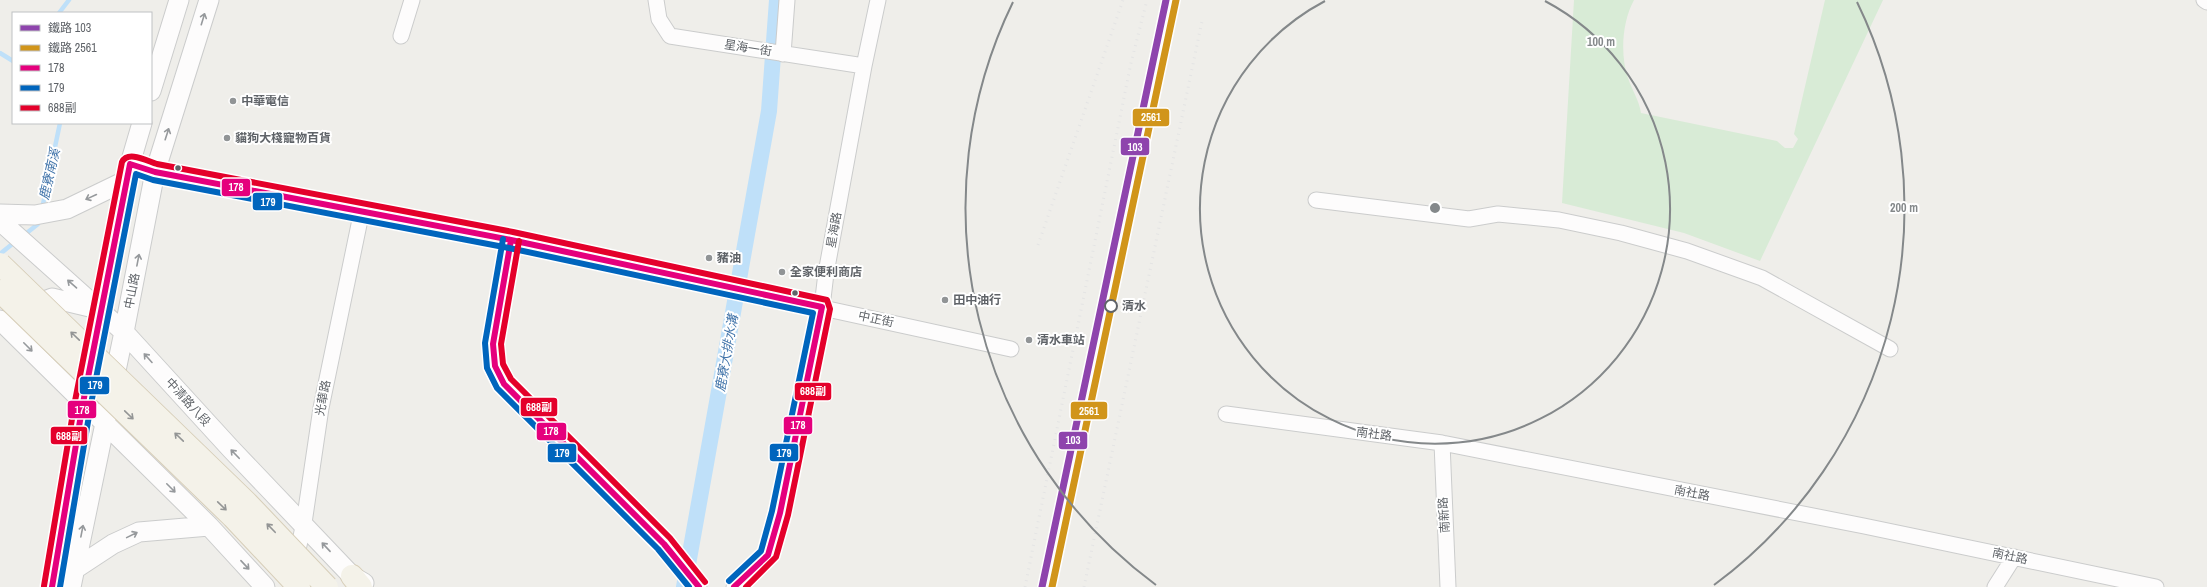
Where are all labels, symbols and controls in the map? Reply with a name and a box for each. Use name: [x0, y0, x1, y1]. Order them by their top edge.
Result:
legend: [12, 12, 152, 124]
one-way arrow: [200, 13, 207, 26]
text: 鐵路 103: [48, 20, 91, 36]
text: 100 m: [1587, 34, 1615, 50]
street label: 星海一街: [723, 36, 773, 60]
text: 鐵路 2561: [48, 40, 97, 56]
text: 178: [48, 60, 64, 76]
text: 179: [48, 80, 64, 96]
place label: 中華電信: [241, 93, 289, 109]
marker: 中華電信: [228, 96, 238, 106]
text: 688副: [48, 100, 76, 116]
line badge: 2561: [1132, 108, 1170, 127]
text: 2561: [1141, 110, 1161, 124]
one-way arrow: [164, 128, 171, 141]
place label: 貓狗大棧寵物百貨: [235, 130, 331, 146]
marker: 貓狗大棧寵物百貨: [222, 133, 232, 143]
line badge: 103: [1120, 137, 1150, 156]
text: 103: [1127, 140, 1143, 154]
water label: 鹿寮南溪: [35, 145, 64, 201]
unlabelled marker: [173, 163, 183, 173]
line badge: 178: [221, 178, 251, 197]
text: 178: [228, 180, 244, 194]
line badge: 179: [252, 192, 283, 211]
one-way arrow: [86, 194, 98, 201]
text: 179: [260, 195, 276, 209]
text: 200 m: [1890, 200, 1918, 216]
centre of rings: [1428, 201, 1442, 215]
street label: 星海路: [823, 211, 845, 249]
place label: 豬油: [717, 250, 741, 266]
one-way arrow: [135, 253, 143, 266]
marker: 豬油: [704, 253, 714, 263]
place label: 全家便利商店: [790, 264, 862, 280]
marker: 全家便利商店: [777, 267, 787, 277]
street label: 中山路: [121, 272, 143, 310]
one-way arrow: [67, 280, 77, 289]
unlabelled marker: [790, 288, 800, 298]
place label: 田中油行: [953, 292, 1001, 308]
marker: 田中油行: [940, 295, 950, 305]
place label: 清水: [1122, 298, 1146, 314]
marker: 清水: [1104, 299, 1118, 313]
street label: 中正街: [857, 307, 895, 331]
water label: 鹿寮大排水溝: [711, 311, 742, 393]
one-way arrow: [70, 332, 80, 341]
place label: 清水車站: [1037, 332, 1085, 348]
marker: 清水車站: [1024, 335, 1034, 345]
one-way arrow: [23, 342, 33, 352]
one-way arrow: [143, 353, 152, 363]
street label: 中清路八段: [162, 374, 214, 430]
line badge: 179: [79, 376, 110, 395]
text: 179: [87, 378, 103, 392]
street label: 光華路: [312, 379, 334, 417]
line badge: 688副: [794, 382, 832, 401]
text: 688副: [800, 384, 826, 398]
line badge: 688副: [520, 397, 558, 417]
line badge: 178: [67, 400, 97, 419]
text: 688副: [526, 400, 552, 414]
line badge: 2561: [1070, 401, 1108, 420]
text: 178: [74, 403, 90, 417]
text: 2561: [1079, 404, 1099, 418]
one-way arrow: [124, 410, 134, 420]
line badge: 178: [783, 416, 813, 435]
text: 178: [790, 418, 806, 432]
line badge: 178: [536, 422, 567, 441]
text: 178: [543, 424, 559, 438]
street label: 南社路: [1355, 424, 1393, 444]
line badge: 688副: [50, 426, 88, 445]
text: 688副: [56, 429, 82, 443]
line badge: 103: [1058, 431, 1088, 450]
one-way arrow: [174, 432, 184, 442]
text: 103: [1065, 433, 1081, 447]
line badge: 179: [547, 443, 577, 463]
line badge: 179: [769, 443, 799, 462]
text: 179: [554, 446, 570, 460]
text: 179: [776, 446, 792, 460]
one-way arrow: [230, 449, 240, 459]
street label: 南社路: [1673, 482, 1711, 504]
one-way arrow: [167, 483, 176, 493]
street label: 南新路: [1435, 496, 1453, 534]
one-way arrow: [217, 501, 227, 511]
one-way arrow: [266, 523, 276, 533]
one-way arrow: [79, 524, 87, 537]
one-way arrow: [126, 531, 138, 538]
one-way arrow: [321, 542, 330, 552]
street label: 南社路: [1991, 544, 2029, 568]
one-way arrow: [240, 559, 249, 570]

